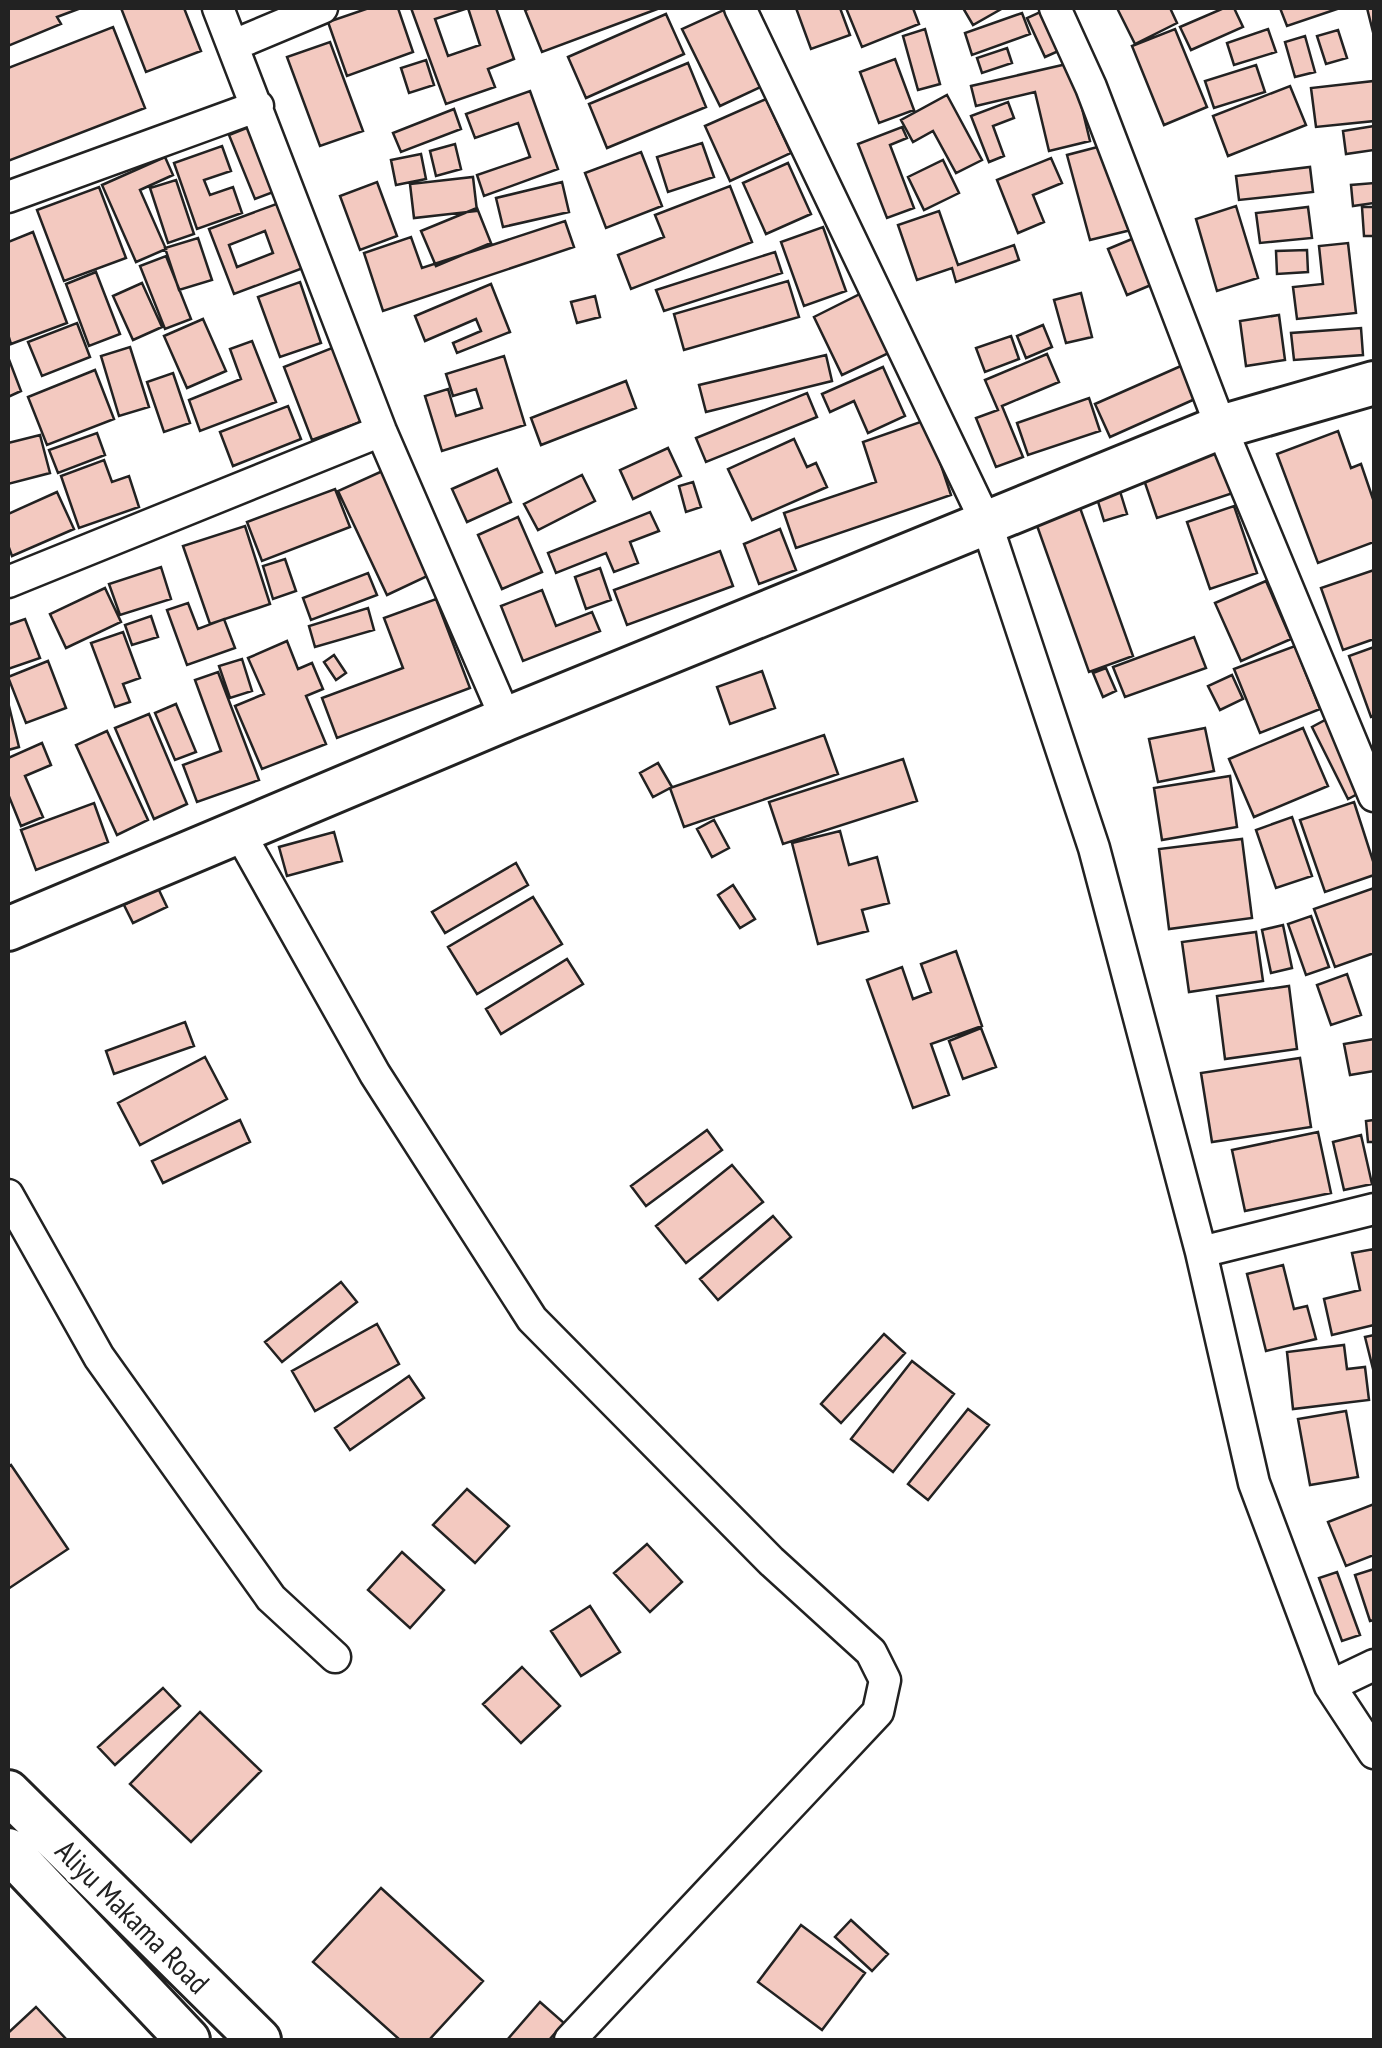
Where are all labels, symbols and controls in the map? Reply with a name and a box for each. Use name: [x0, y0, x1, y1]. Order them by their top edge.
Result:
street label: Aliyu Makama Road: [48, 1831, 218, 2001]

